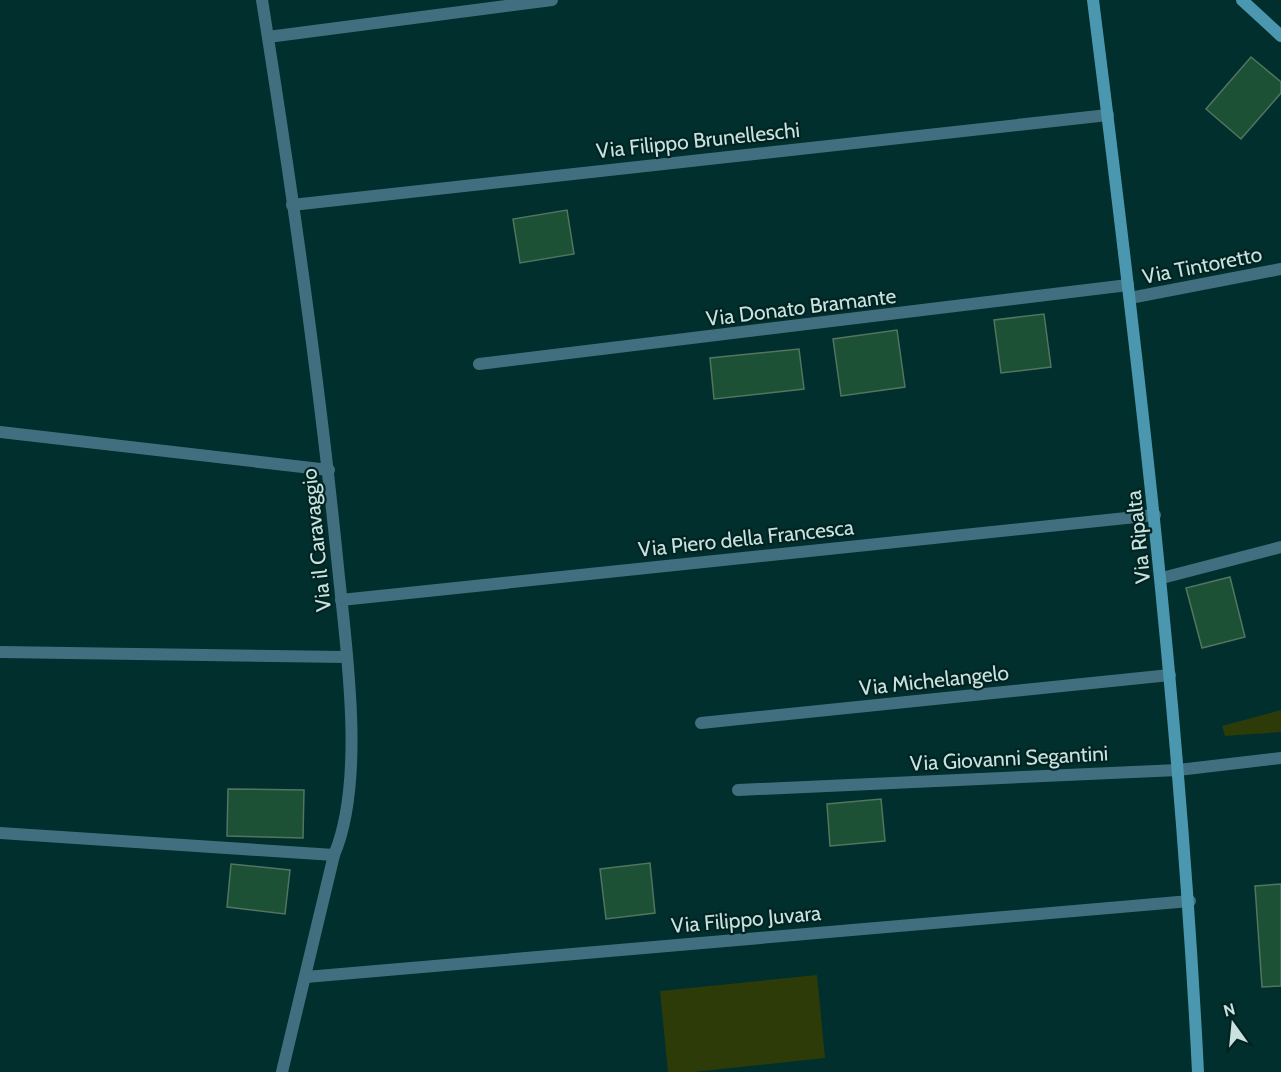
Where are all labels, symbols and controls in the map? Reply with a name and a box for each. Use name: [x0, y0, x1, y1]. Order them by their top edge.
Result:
street label: Via Filippo Brunelleschi: [595, 117, 801, 163]
street label: Via Tintoretto: [1140, 241, 1264, 289]
street label: Via Donato Bramante: [705, 283, 898, 331]
street label: Via il Caravaggio: [296, 467, 336, 613]
street label: Via Ripalta: [1121, 489, 1155, 585]
street label: Via Piero della Francesca: [637, 514, 855, 562]
street label: Via Michelangelo: [858, 660, 1010, 700]
street label: Via Giovanni Segantini: [909, 740, 1109, 776]
street label: Via Filippo Juvara: [670, 900, 822, 938]
north arrow: [1203, 994, 1263, 1054]
text: N: [1221, 999, 1237, 1021]

